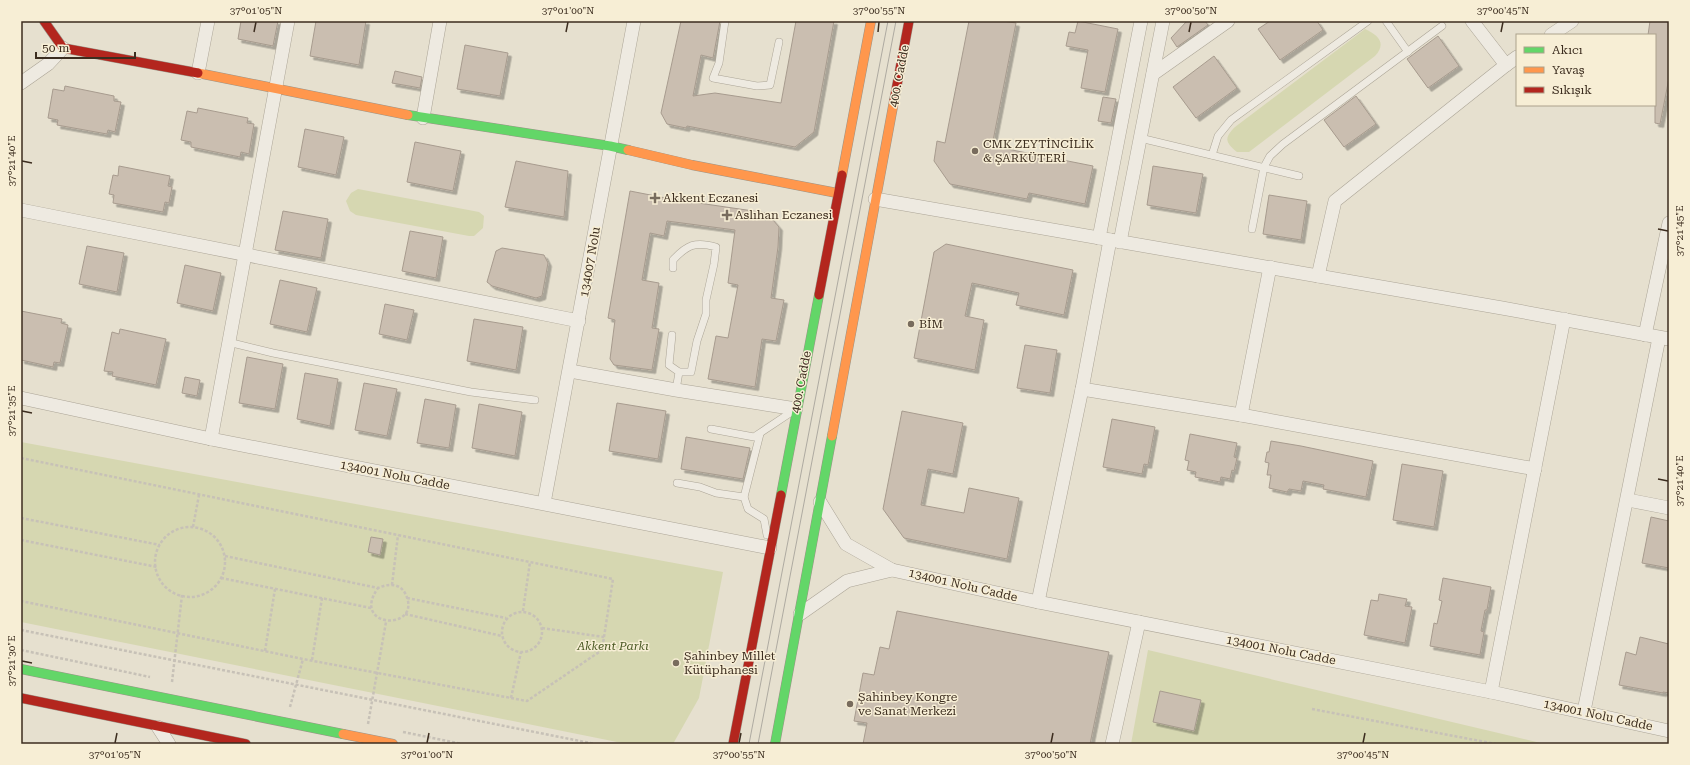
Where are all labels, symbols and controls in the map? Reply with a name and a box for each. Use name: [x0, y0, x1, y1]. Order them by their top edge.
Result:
text: 37°01'05"N: [230, 5, 282, 16]
text: 37°01'00"N: [542, 5, 594, 16]
text: 37°00'55"N: [853, 5, 905, 16]
text: 37°00'50"N: [1165, 5, 1217, 16]
text: 37°00'45"N: [1477, 5, 1529, 16]
scale bar: [36, 34, 135, 60]
legend: [1516, 34, 1656, 106]
text: 50 m: [42, 41, 69, 55]
street label: 400. Cadde: [886, 43, 912, 108]
text: Akıcı: [1552, 43, 1583, 57]
text: Yavaş: [1552, 63, 1585, 77]
text: Sıkışık: [1552, 83, 1592, 97]
text: 37°21'40"E: [6, 135, 17, 187]
place label: CMK ZEYTİNCİLİK & ŞARKÜTERİ: [983, 137, 1094, 165]
marker: CMK ZEYTİNCİLİK & ŞARKÜTERİ: [970, 146, 980, 156]
place label: Akkent Eczanesi: [663, 191, 759, 205]
marker: Akkent Eczanesi: [650, 193, 660, 203]
text: 37°21'45"E: [1674, 205, 1685, 257]
place label: Aslıhan Eczanesi: [735, 208, 832, 222]
marker: Aslıhan Eczanesi: [722, 210, 732, 220]
street label: 134007 Nolu: [577, 225, 603, 298]
place label: BİM: [919, 317, 943, 331]
marker: BİM: [906, 319, 916, 329]
street label: 400. Cadde: [788, 349, 814, 414]
text: 37°21'35"E: [6, 385, 17, 437]
text: 37°21'40"E: [1674, 455, 1685, 507]
street label: 134001 Nolu Cadde: [339, 457, 451, 493]
street label: 134001 Nolu Cadde: [907, 566, 1019, 604]
street label: 134001 Nolu Cadde: [1225, 632, 1337, 668]
text: 37°21'30"E: [6, 635, 17, 687]
park label: Akkent Parkı: [576, 639, 649, 653]
place label: Şahinbey Millet Kütüphanesi: [684, 649, 776, 677]
marker: Şahinbey Millet Kütüphanesi: [671, 658, 681, 668]
place label: Şahinbey Kongre ve Sanat Merkezi: [858, 690, 958, 718]
street label: 134001 Nolu Cadde: [1542, 697, 1654, 734]
marker: Şahinbey Kongre ve Sanat Merkezi: [845, 699, 855, 709]
text: 37°01'05"N: [89, 749, 141, 760]
text: 37°01'00"N: [401, 749, 453, 760]
text: 37°00'55"N: [713, 749, 765, 760]
text: 37°00'50"N: [1025, 749, 1077, 760]
text: 37°00'45"N: [1337, 749, 1389, 760]

